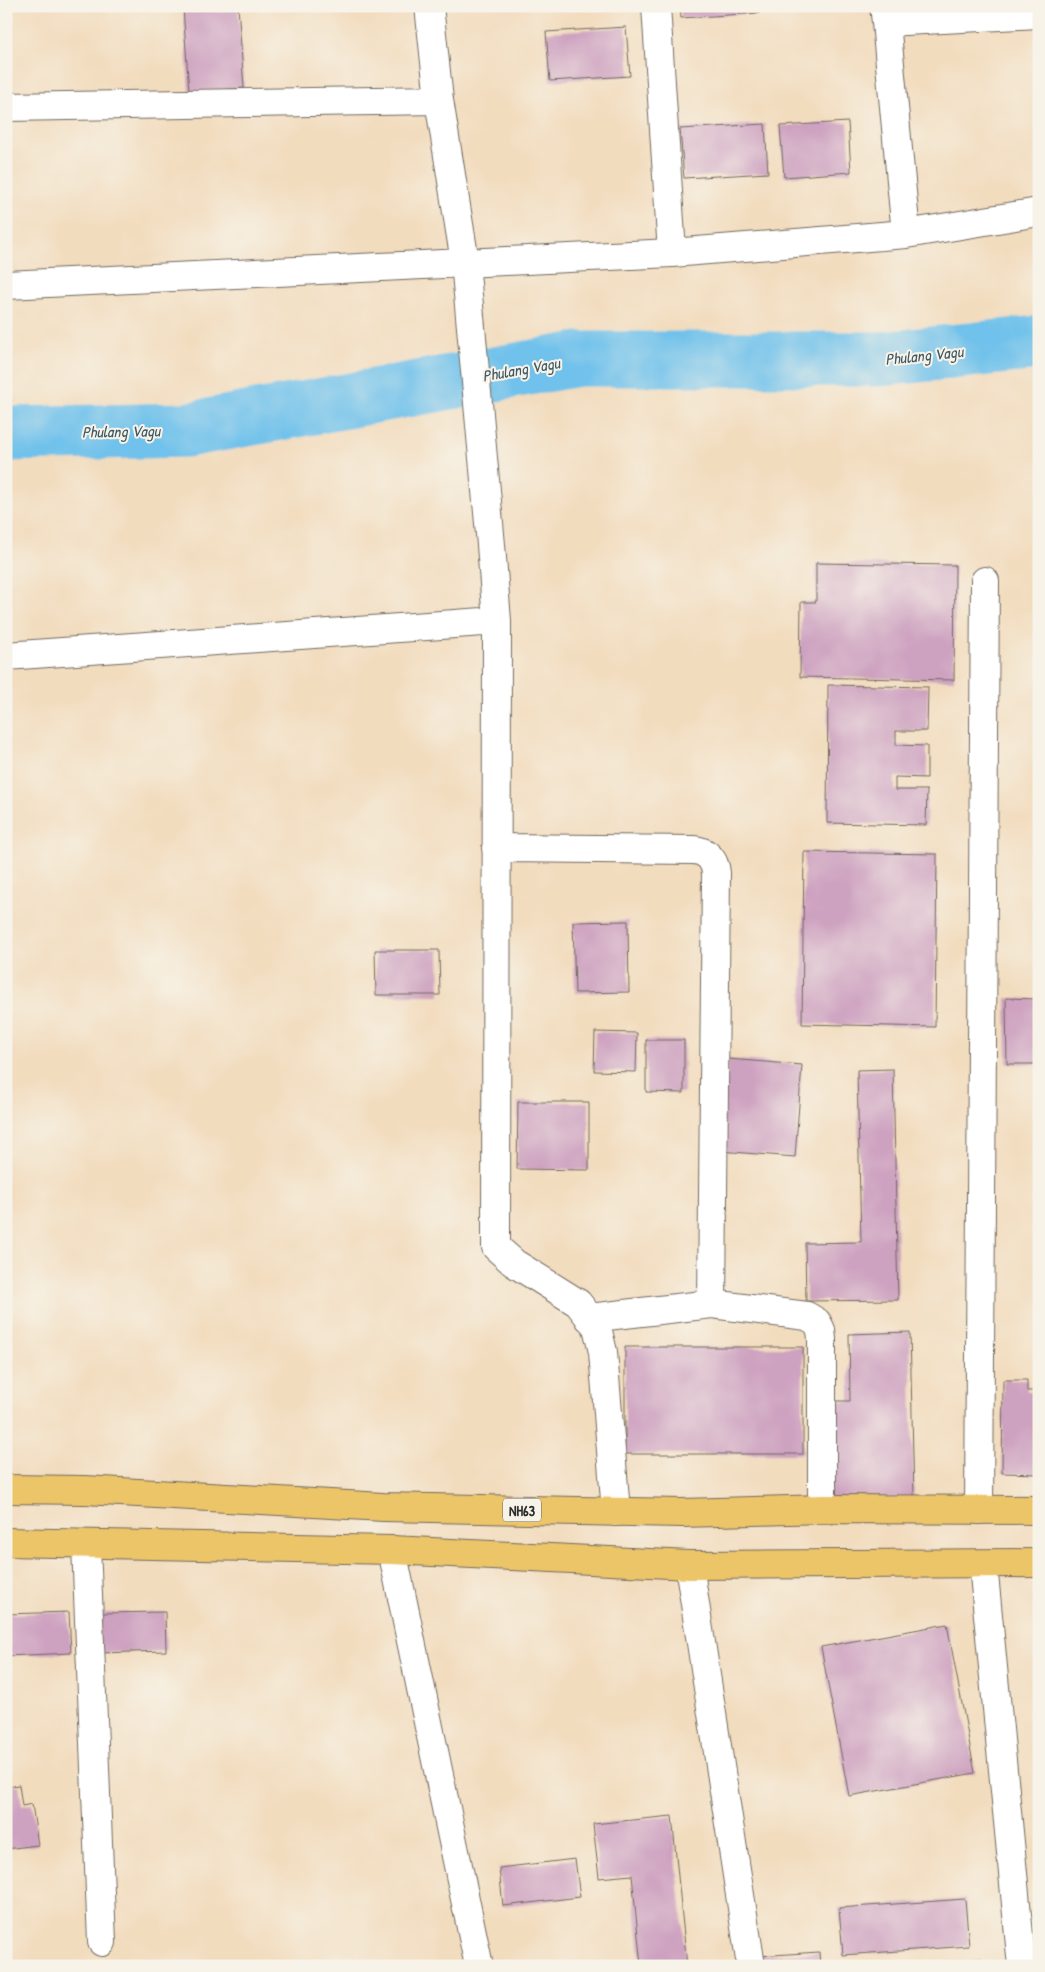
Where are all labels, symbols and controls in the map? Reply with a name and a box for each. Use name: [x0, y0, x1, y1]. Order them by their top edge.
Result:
water label: Phulang Vagu: [884, 340, 966, 370]
water label: Phulang Vagu: [481, 351, 563, 387]
water label: Phulang Vagu: [82, 419, 162, 443]
road number: NH63: [503, 1498, 541, 1522]

